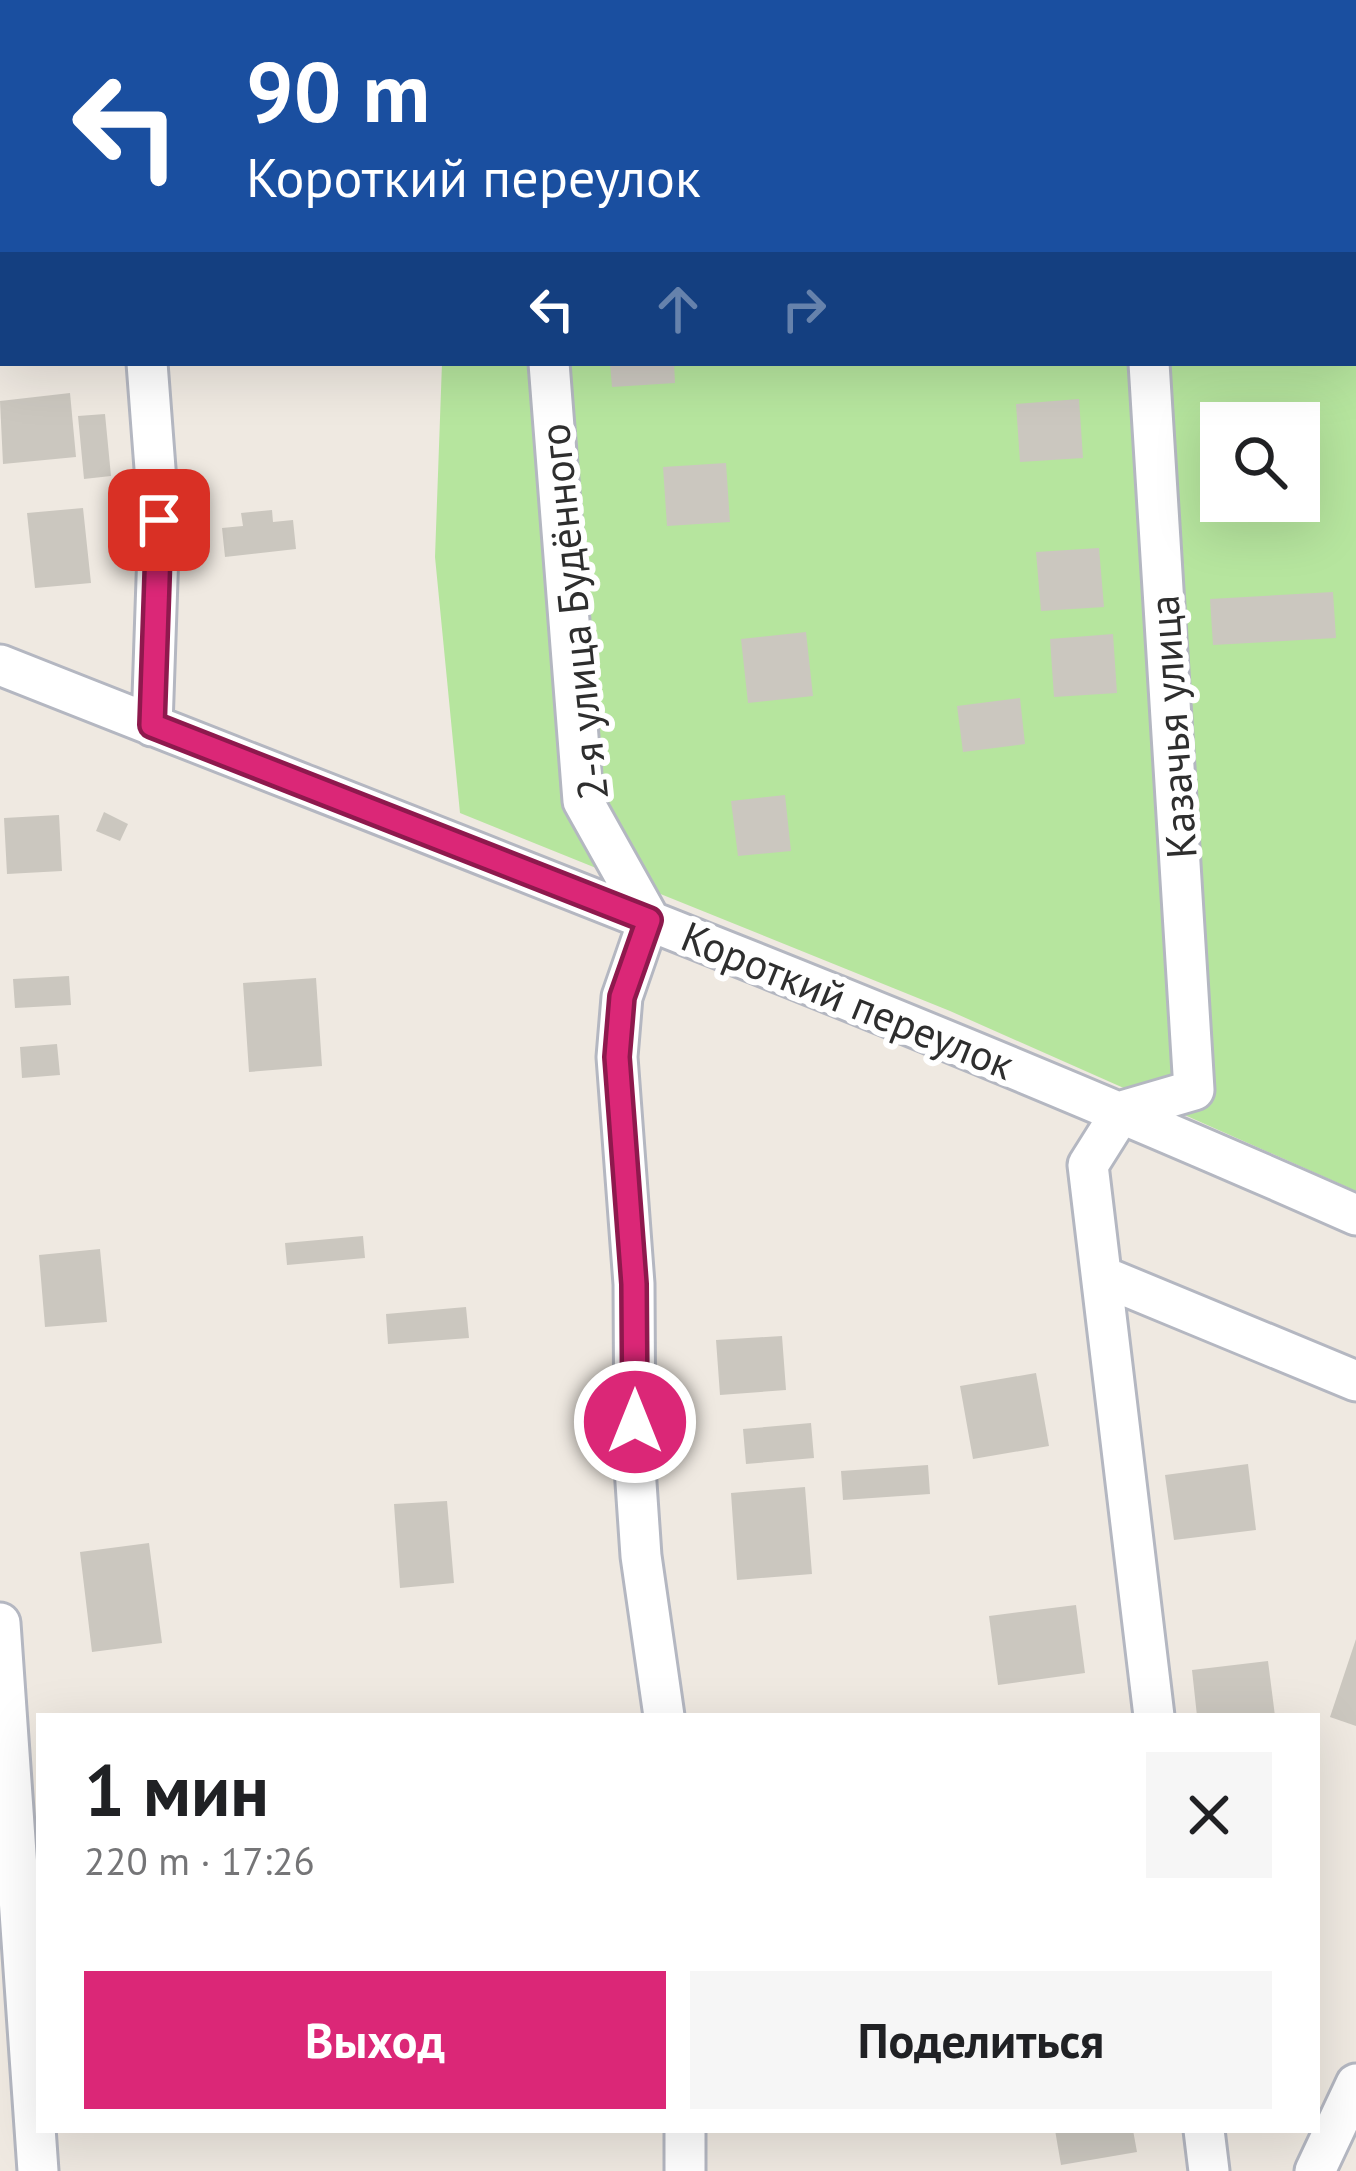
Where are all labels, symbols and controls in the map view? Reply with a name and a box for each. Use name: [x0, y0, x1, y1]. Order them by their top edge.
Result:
text: 90 m: [246, 36, 430, 145]
icon: left: [48, 48, 204, 204]
text: Короткий переулок: [246, 142, 701, 212]
icon: left: [519, 276, 585, 342]
icon: ahead: [645, 276, 711, 342]
icon: right: [771, 276, 837, 342]
map controls: [1200, 402, 1320, 522]
button: search: [1200, 402, 1320, 522]
street label: 2-я улица Будённого: [526, 421, 620, 803]
pin: [108, 469, 210, 571]
icon: arrive: [126, 487, 192, 553]
street label: Казачья улица: [1135, 593, 1209, 861]
street label: Короткий переулок: [674, 908, 1022, 1092]
position arrow: [572, 1359, 698, 1485]
text: 1 мин: [84, 1743, 269, 1836]
button: close: [1146, 1752, 1272, 1878]
text: 220 m · 17:26: [84, 1835, 315, 1886]
button: Выход: [84, 1971, 666, 2109]
button: Поделиться: [690, 1971, 1272, 2109]

